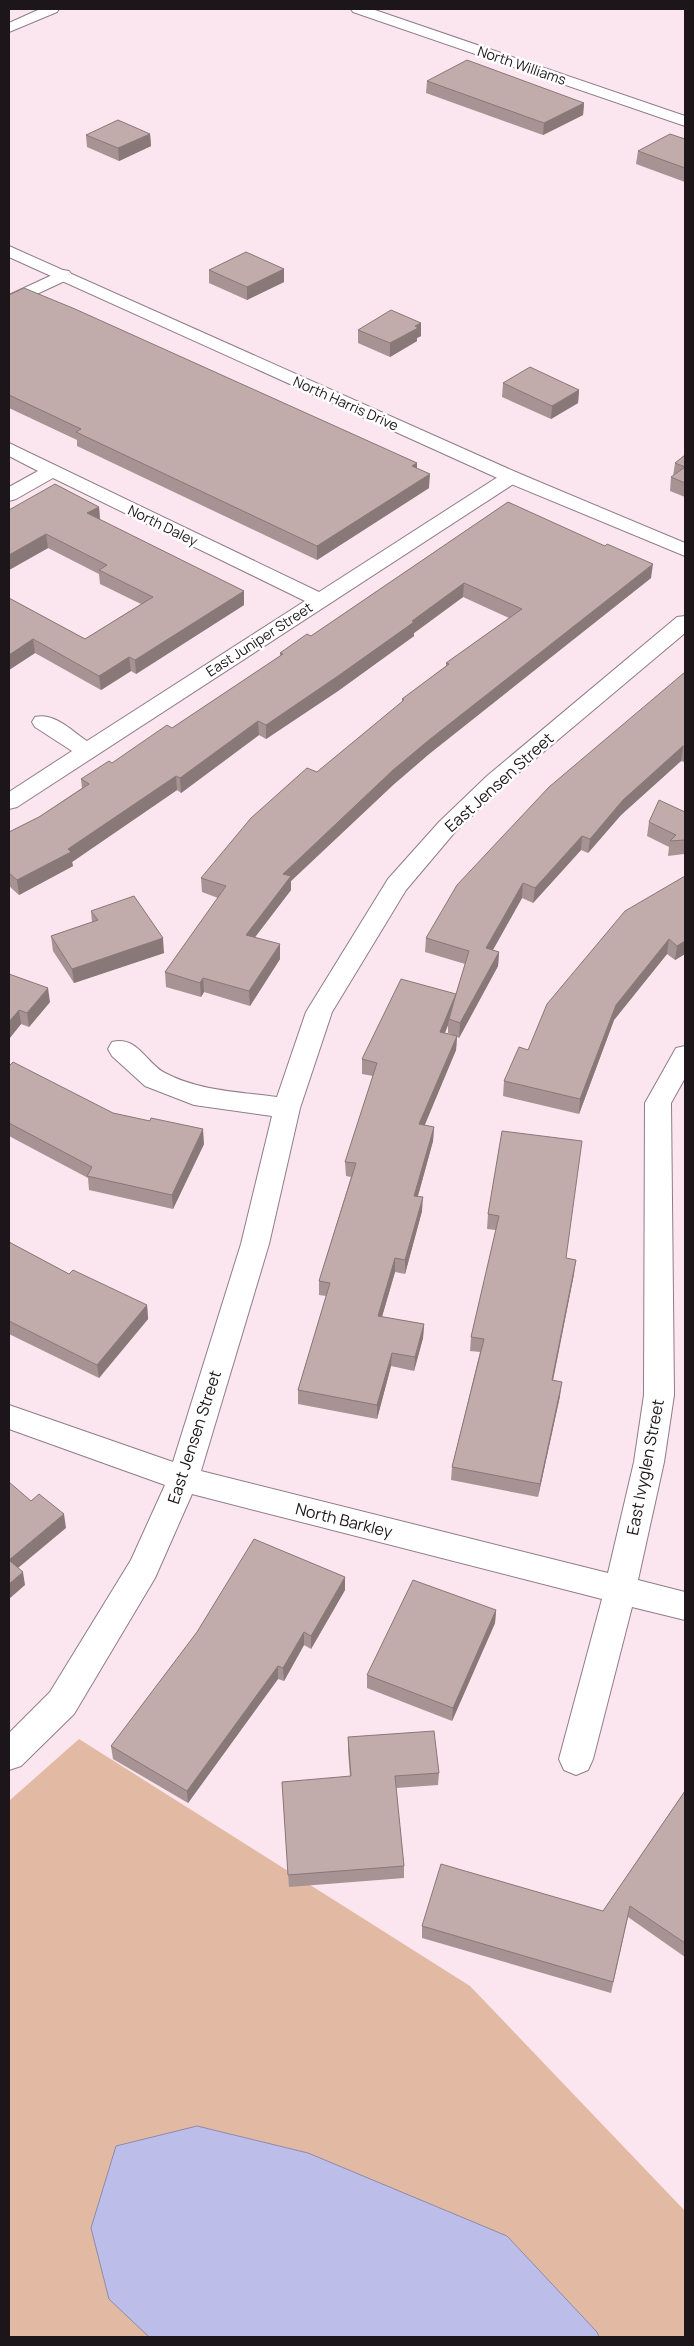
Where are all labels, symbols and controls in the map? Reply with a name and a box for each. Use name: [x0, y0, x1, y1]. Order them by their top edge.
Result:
street label: North Williams: [475, 41, 569, 89]
street label: North Harris Drive: [290, 371, 402, 435]
street label: North Daley: [125, 500, 202, 550]
street label: East Juniper Street: [202, 597, 316, 681]
street label: East Jensen Street: [440, 727, 558, 837]
street label: East Jensen Street: [162, 1367, 226, 1507]
street label: East Ivyglen Street: [621, 1397, 669, 1537]
street label: North Barkley: [293, 1497, 395, 1543]

